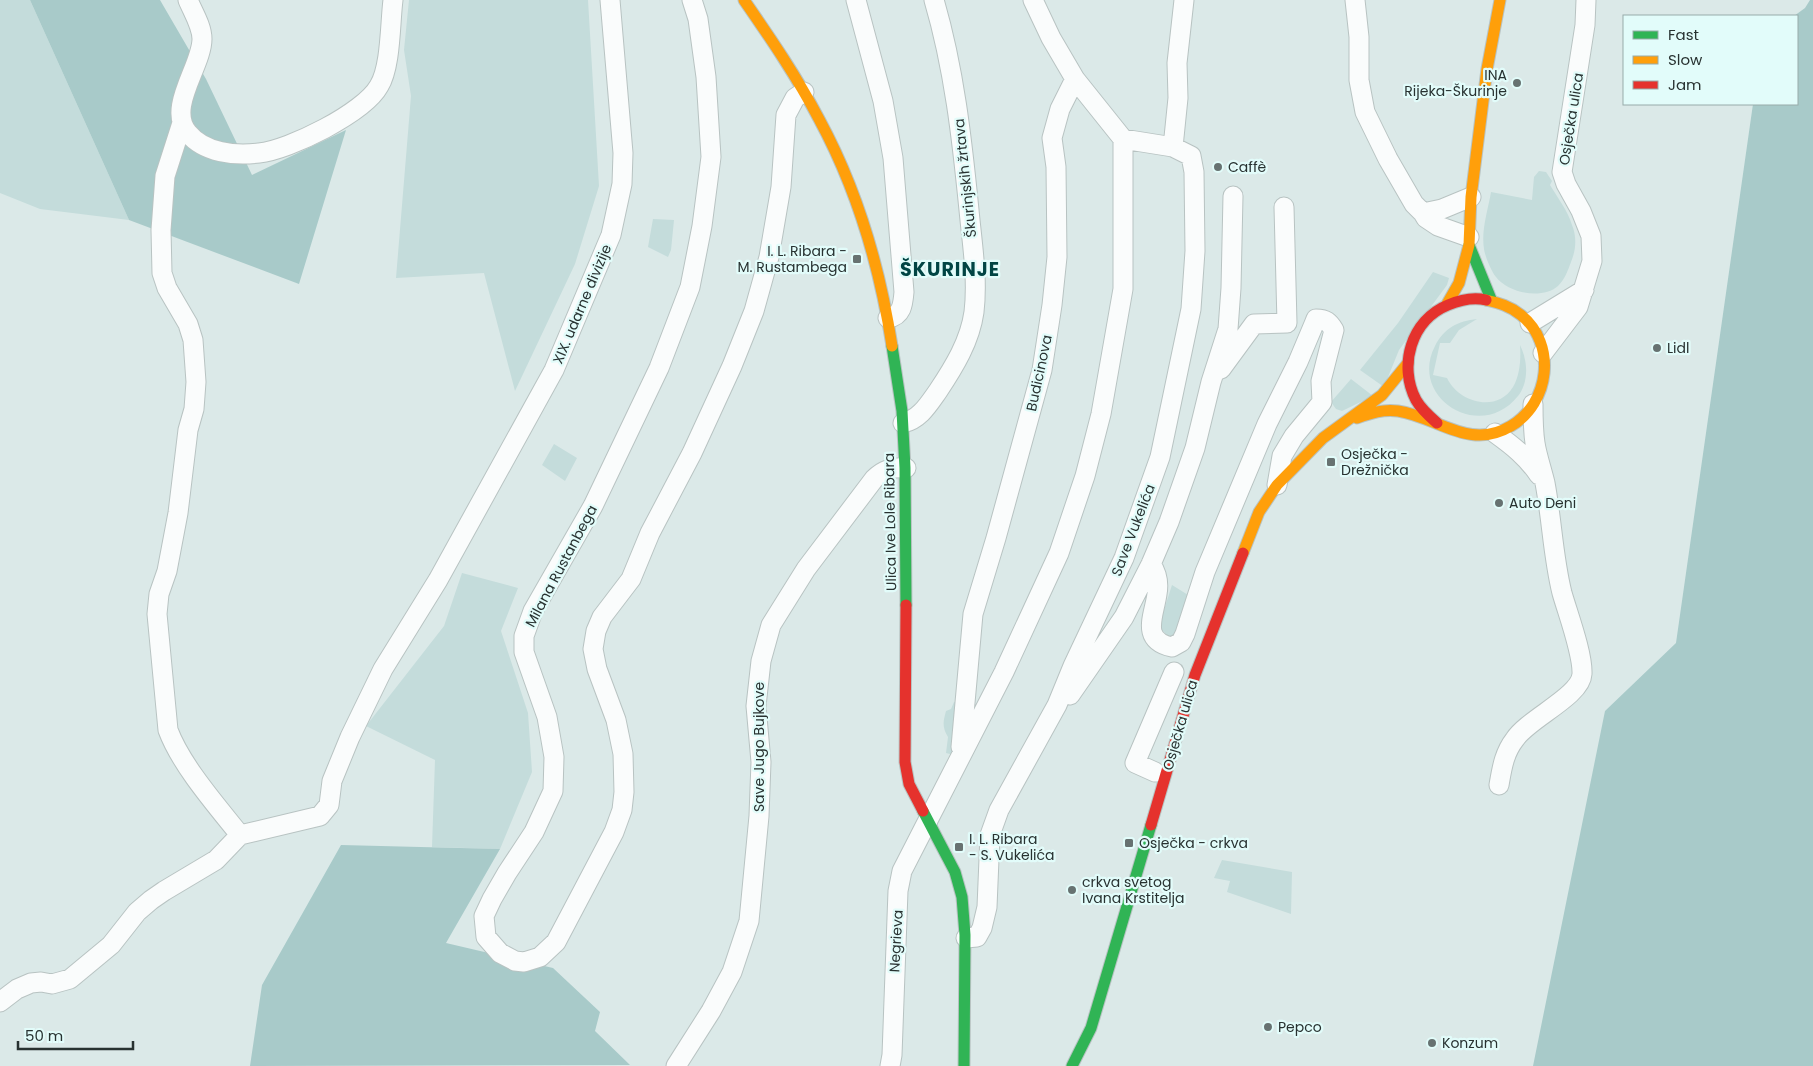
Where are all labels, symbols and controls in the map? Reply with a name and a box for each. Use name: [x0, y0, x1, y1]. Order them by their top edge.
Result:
legend: [1623, 15, 1798, 105]
text: Fast: [1668, 24, 1699, 45]
text: Slow: [1668, 49, 1703, 70]
place label: INA Rijeka-Škurinje: [1404, 65, 1507, 101]
street label: Osječka ulica: [1554, 71, 1588, 167]
text: Jam: [1668, 74, 1702, 95]
marker: INA Rijeka-Škurinje: [1511, 77, 1523, 89]
street label: Škurinjskih žrtava: [949, 117, 981, 239]
place label: Caffè: [1228, 157, 1266, 177]
marker: Caffè: [1212, 161, 1224, 173]
street label: XIX. udarne divizije: [548, 241, 616, 367]
place label: I. L. Ribara - M. Rustambega: [737, 241, 847, 277]
marker: I. L. Ribara - M. Rustambega: [851, 253, 863, 265]
district label: ŠKURINJE: [900, 256, 1000, 283]
street label: Budicinova: [1021, 333, 1057, 413]
place label: Lidl: [1667, 338, 1689, 358]
marker: Lidl: [1651, 342, 1663, 354]
place label: Osječka - Drežnička: [1341, 444, 1409, 480]
street label: Ulica Ive Lole Ribara: [879, 453, 901, 591]
marker: Osječka - Drežnička: [1325, 456, 1337, 468]
street label: Save Vukelića: [1106, 481, 1160, 579]
place label: Auto Deni: [1509, 493, 1576, 513]
marker: Auto Deni: [1493, 497, 1505, 509]
street label: Milana Rustanbega: [520, 501, 602, 631]
street label: Osječka ulica: [1158, 677, 1202, 773]
street label: Save Jugo Bujkove: [749, 682, 769, 812]
place label: I. L. Ribara - S. Vukelića: [969, 829, 1055, 865]
place label: Osječka - crkva: [1139, 833, 1248, 853]
marker: Osječka - crkva: [1123, 837, 1135, 849]
marker: I. L. Ribara - S. Vukelića: [953, 841, 965, 853]
place label: crkva svetog Ivana Krstitelja: [1082, 872, 1185, 908]
marker: crkva svetog Ivana Krstitelja: [1066, 884, 1078, 896]
street label: Negrieva: [884, 909, 908, 973]
place label: Pepco: [1278, 1017, 1322, 1037]
scale bar: [18, 1018, 132, 1050]
marker: Pepco: [1262, 1021, 1274, 1033]
text: 50 m: [25, 1025, 63, 1046]
place label: Konzum: [1442, 1033, 1498, 1053]
marker: Konzum: [1426, 1037, 1438, 1049]

